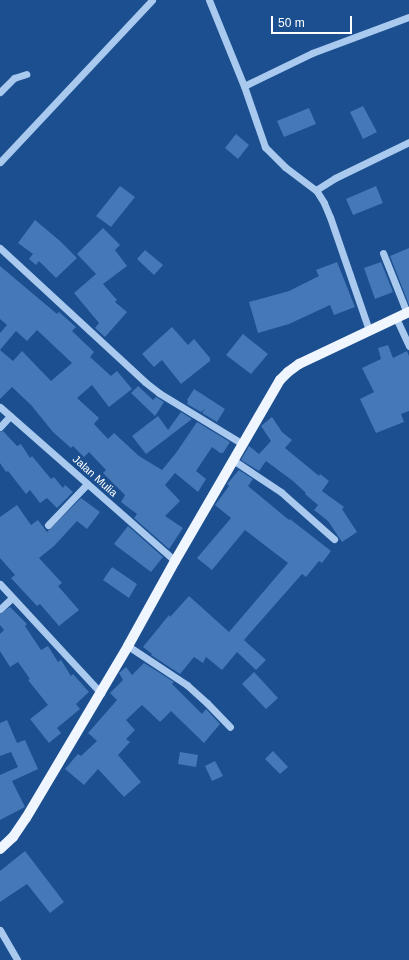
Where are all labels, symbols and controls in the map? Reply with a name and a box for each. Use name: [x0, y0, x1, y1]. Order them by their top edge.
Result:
scale bar: [273, 8, 354, 34]
text: 50 m: [278, 16, 305, 30]
street label: Jalan Mulia: [70, 452, 120, 500]

